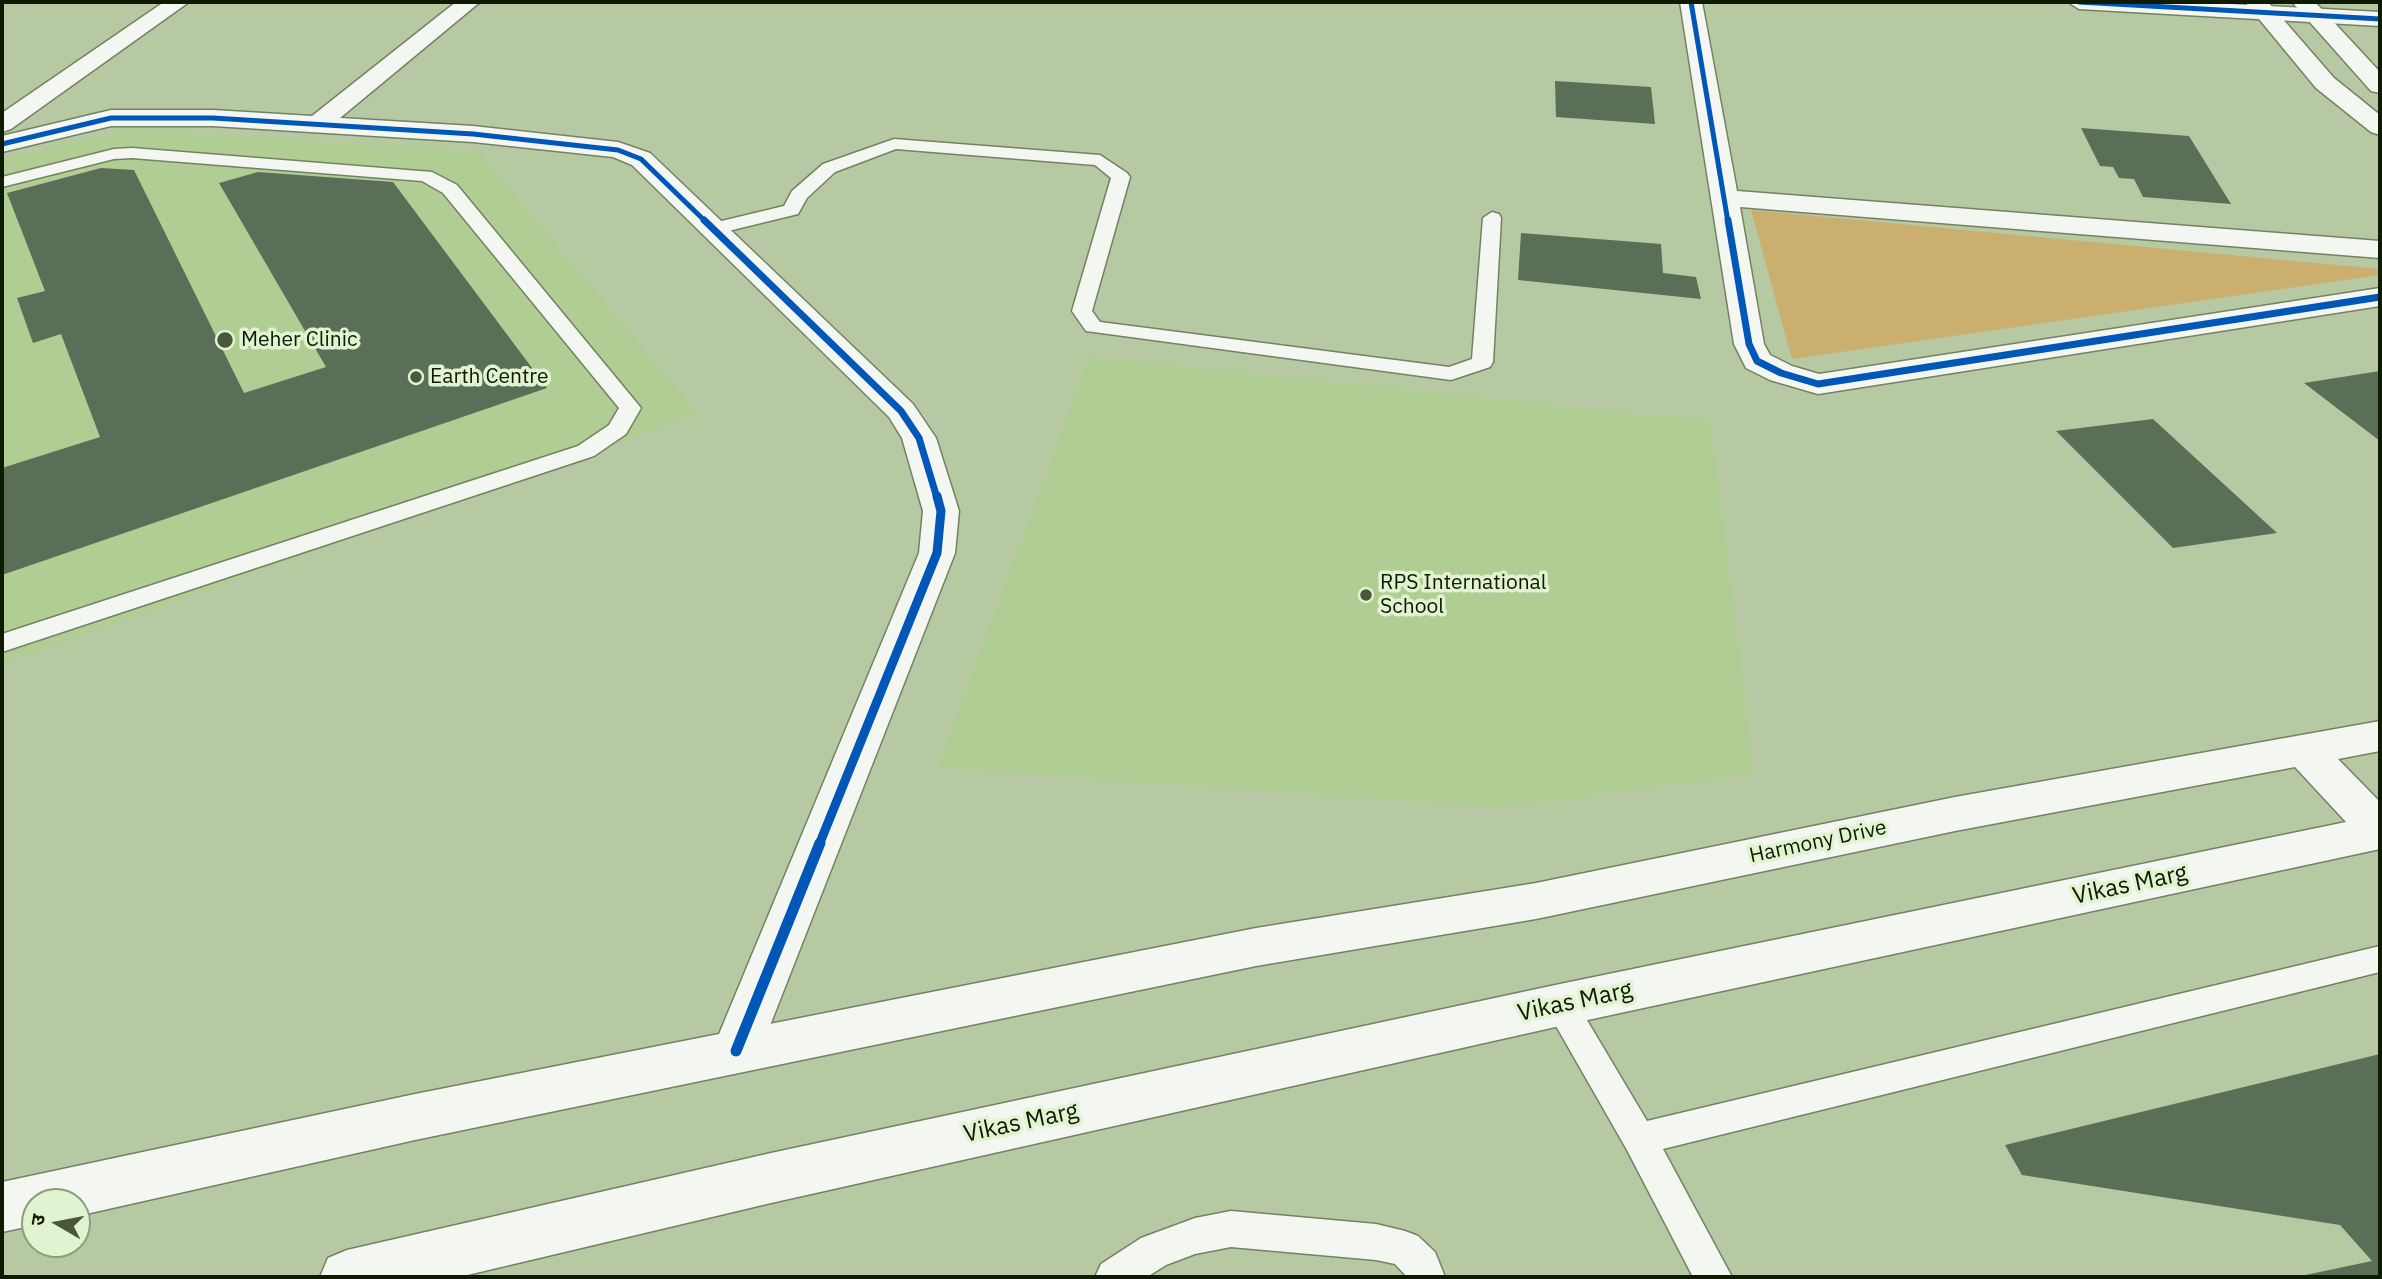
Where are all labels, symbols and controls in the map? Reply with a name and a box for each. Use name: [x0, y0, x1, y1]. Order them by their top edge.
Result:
place label: Meher Clinic: [241, 327, 357, 353]
marker: Meher Clinic: [215, 330, 235, 350]
place label: Earth Centre: [430, 364, 549, 390]
marker: Earth Centre: [408, 369, 424, 385]
place label: RPS International School: [1380, 570, 1547, 620]
marker: RPS International School: [1358, 587, 1374, 603]
street label: Harmony Drive: [1747, 815, 1889, 869]
street label: Vikas Marg: [2070, 859, 2190, 911]
street label: Vikas Marg: [1515, 976, 1635, 1028]
street label: Vikas Marg: [961, 1097, 1081, 1149]
north arrow: [21, 1188, 91, 1258]
text: उ: [25, 1212, 50, 1227]

